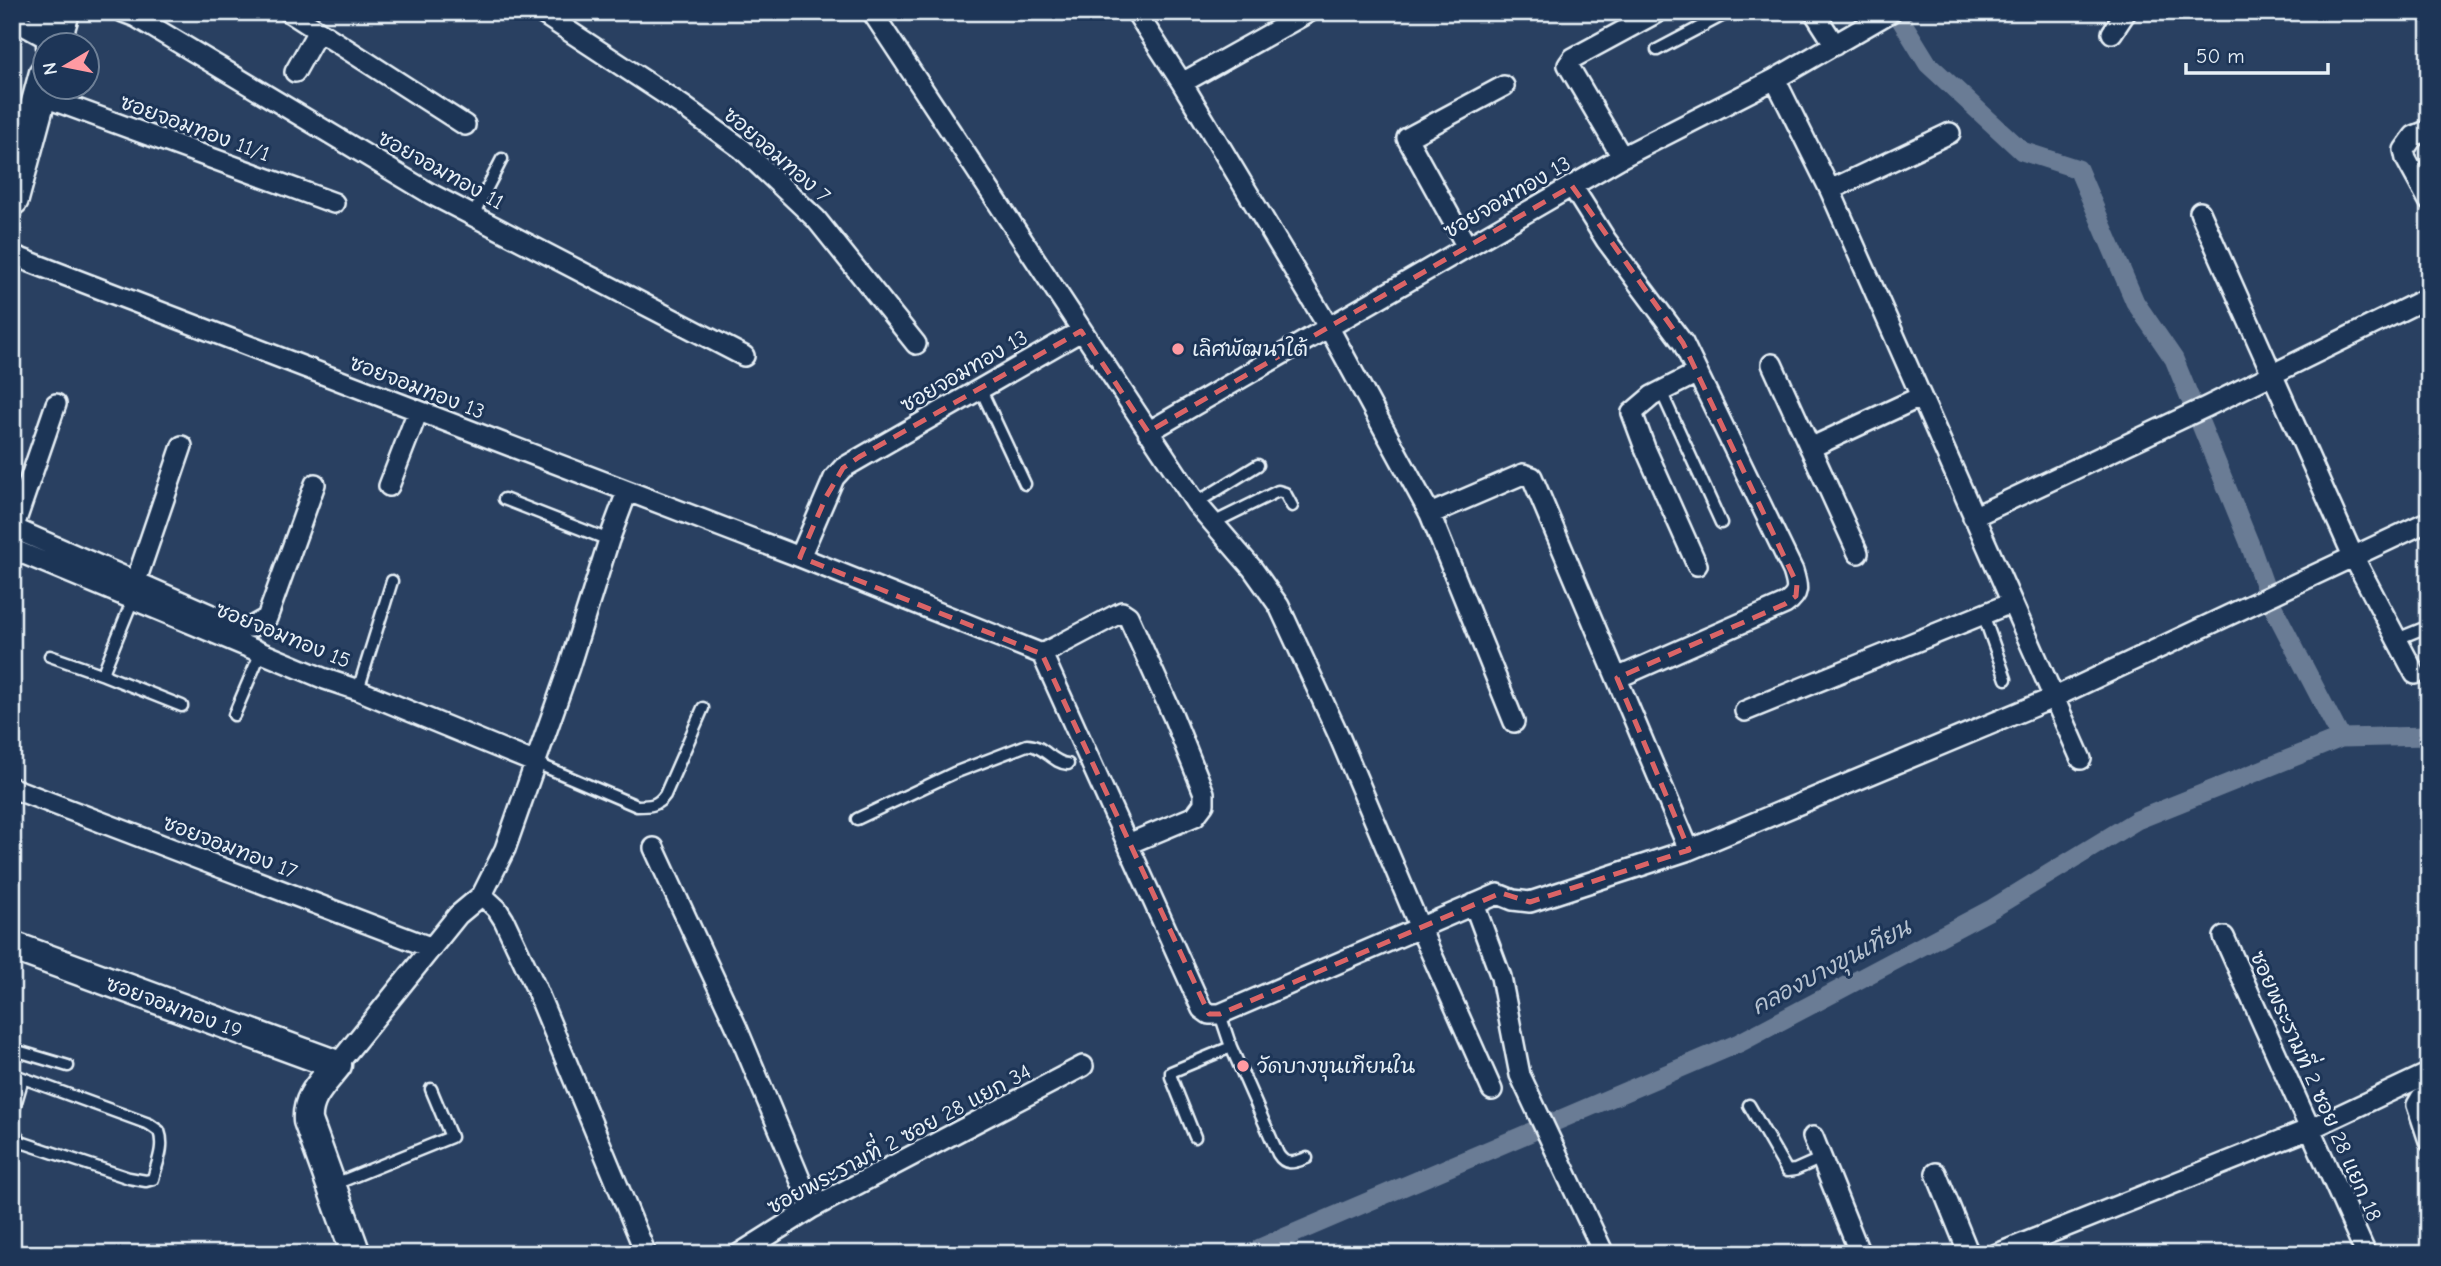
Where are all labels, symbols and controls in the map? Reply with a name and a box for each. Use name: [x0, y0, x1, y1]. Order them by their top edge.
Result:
north arrow: [32, 32, 102, 102]
scale bar: [2186, 32, 2327, 76]
text: 50 m: [2196, 44, 2245, 68]
text: N: [38, 61, 62, 77]
street label: ซอยจอมทอง 11/1: [117, 90, 273, 166]
street label: ซอยจอมทอง 7: [719, 102, 835, 208]
street label: ซอยจอมทอง 11: [374, 125, 508, 215]
street label: ซอยจอมทอง 13: [1439, 151, 1575, 243]
street label: ซอยจอมทอง 13: [896, 325, 1032, 417]
place label: เลิศพัฒนาใต้: [1192, 336, 1308, 361]
marker: เลิศพัฒนาใต้: [1170, 341, 1186, 357]
street label: ซอยจอมทอง 13: [346, 350, 488, 424]
street label: ซอยจอมทอง 15: [212, 597, 354, 673]
street label: ซอยจอมทอง 17: [159, 810, 301, 884]
water label: คลองบางขุนเทียน: [1746, 912, 1918, 1023]
street label: ซอยพระรามที่ 2 ซอย 28 แยก 18: [2245, 945, 2392, 1225]
street label: ซอยจอมทอง 19: [103, 971, 245, 1043]
place label: วัดบางขุนเทียนใน: [1257, 1053, 1415, 1082]
street label: ซอยพระรามที่ 2 ซอย 28 แยก 34: [760, 1054, 1035, 1219]
marker: วัดบางขุนเทียนใน: [1235, 1058, 1251, 1074]

